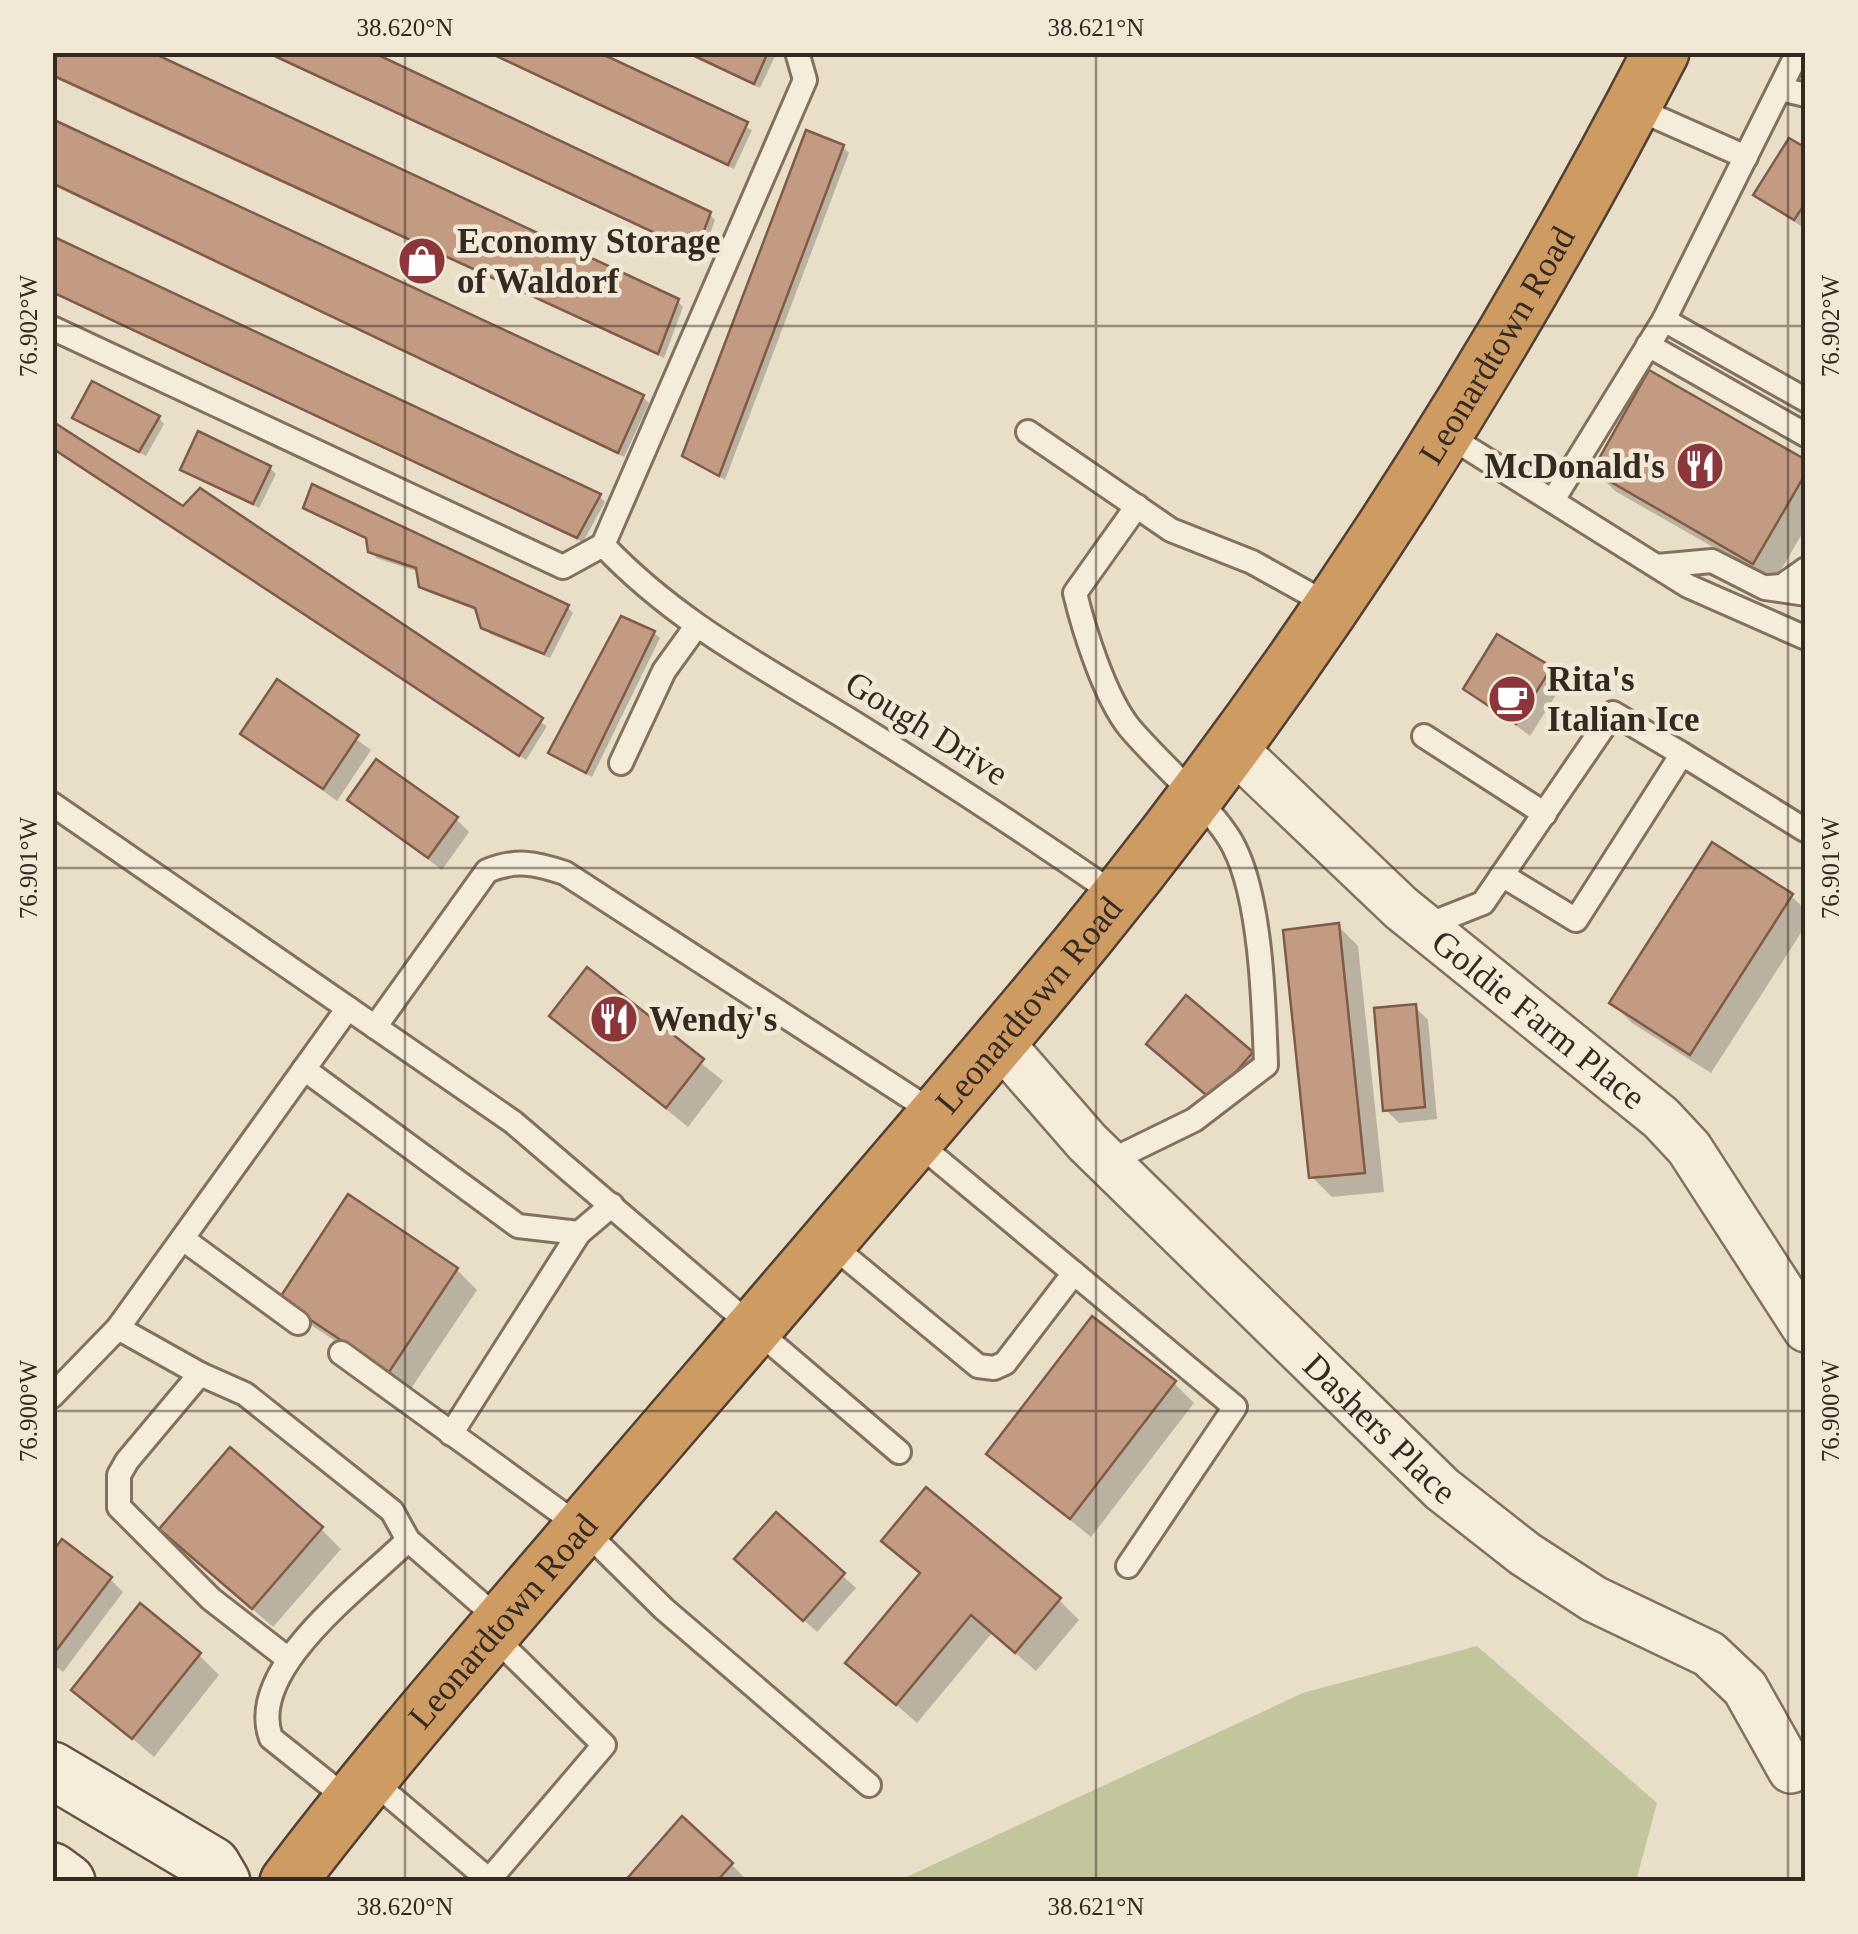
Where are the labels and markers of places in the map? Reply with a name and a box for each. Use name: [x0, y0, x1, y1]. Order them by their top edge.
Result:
place label: Economy Storage of Waldorf: [457, 222, 720, 301]
shop icon: Economy Storage of Waldorf: [396, 235, 448, 287]
restaurant icon: McDonald's: [1674, 440, 1726, 492]
place label: McDonald's: [1484, 447, 1665, 486]
place label: Rita's Italian Ice: [1547, 660, 1700, 739]
cafe icon: Rita's Italian Ice: [1486, 673, 1538, 725]
restaurant icon: Wendy's: [588, 993, 640, 1045]
place label: Wendy's: [649, 1000, 777, 1039]

